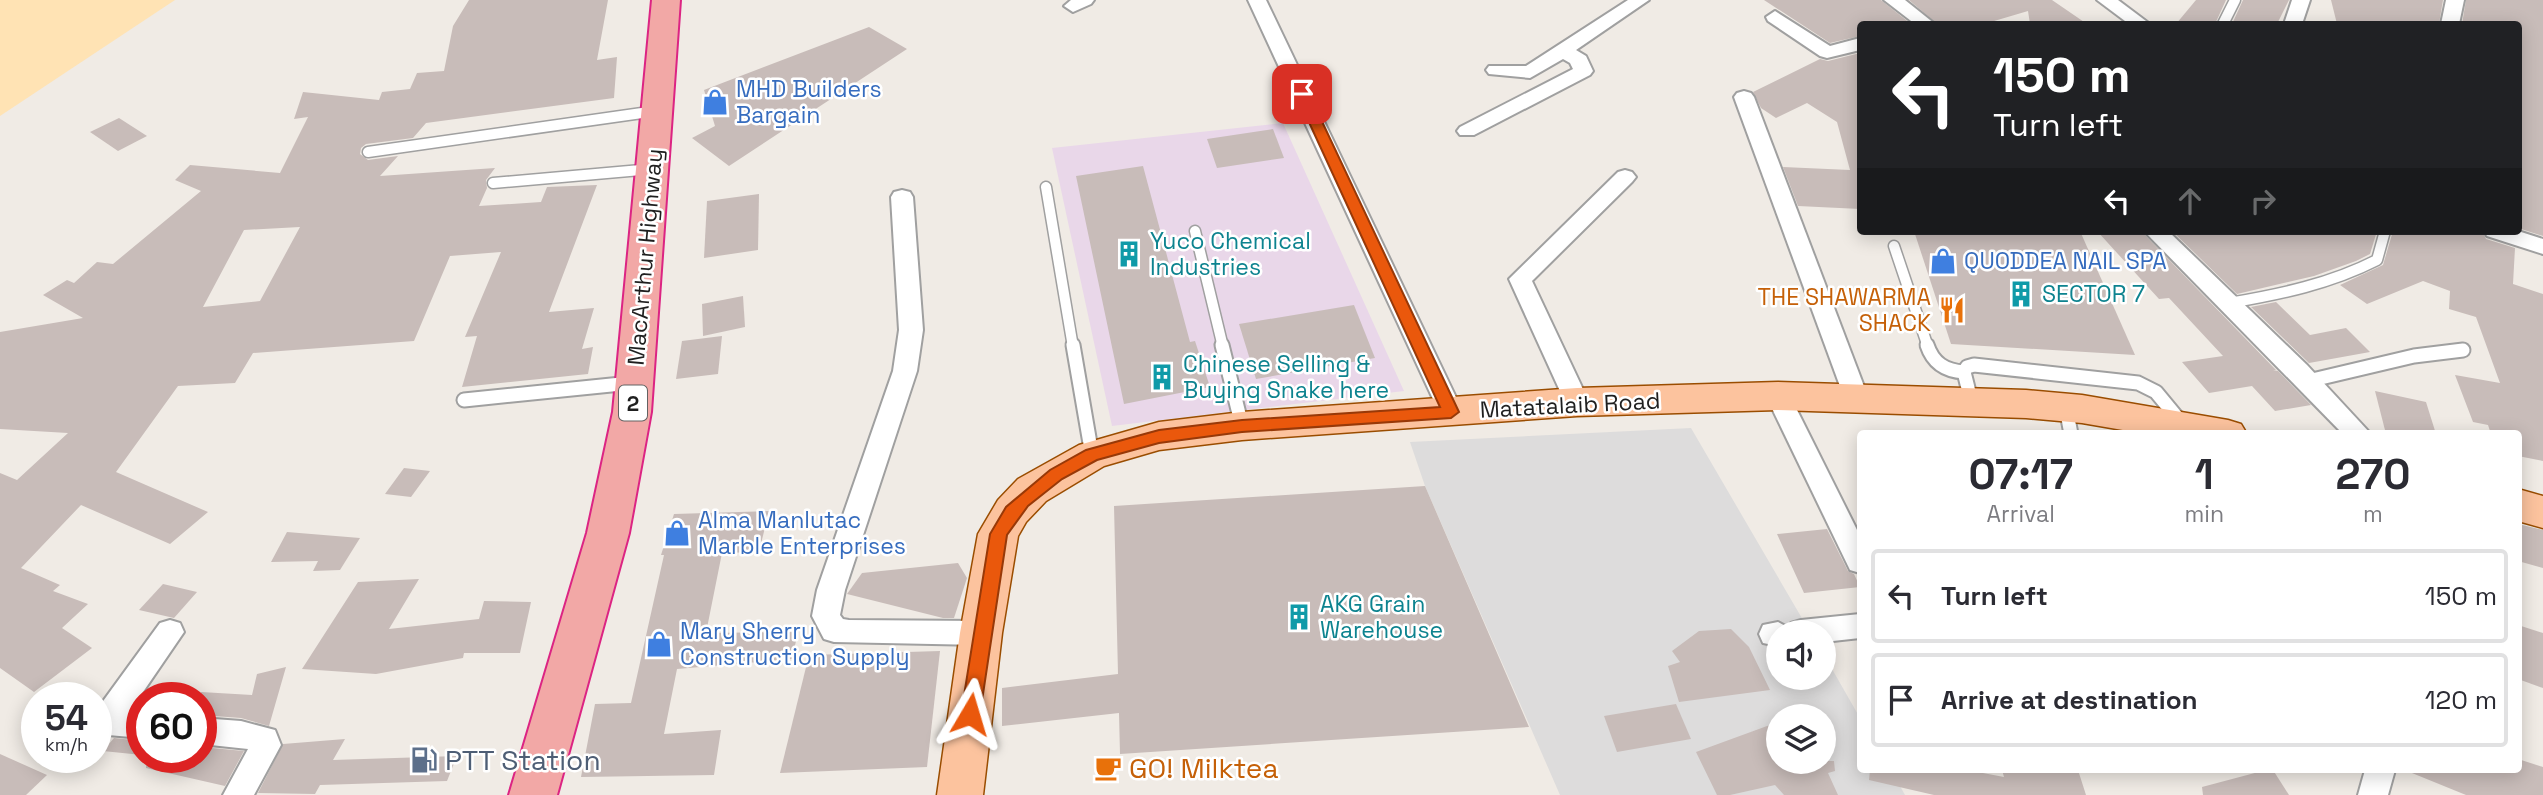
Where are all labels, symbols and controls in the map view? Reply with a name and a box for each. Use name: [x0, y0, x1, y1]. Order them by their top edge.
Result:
text: 150 m: [1993, 44, 2131, 106]
icon: left: [1878, 49, 1969, 140]
pin: [1272, 64, 1332, 124]
place label: MHD Builders Bargain: [736, 74, 882, 130]
icon: arrive: [1283, 75, 1321, 113]
shop icon: MHD Builders Bargain: [700, 87, 730, 117]
text: Turn left: [1993, 105, 2123, 145]
street label: MacArthur Highway: [621, 147, 669, 367]
icon: left: [2098, 182, 2136, 220]
icon: ahead: [2171, 182, 2209, 220]
icon: right: [2244, 182, 2282, 220]
place label: Yuco Chemical Industries: [1150, 226, 1311, 282]
building icon: Yuco Chemical Industries: [1114, 239, 1144, 269]
shop icon: QUODDEA NAIL SPA: [1928, 246, 1958, 276]
place label: QUODDEA NAIL SPA: [1964, 246, 2167, 276]
building icon: SECTOR 7: [2006, 279, 2036, 309]
place label: SECTOR 7: [2042, 279, 2145, 309]
place label: THE SHAWARMA SHACK: [1758, 282, 1931, 338]
restaurant icon: THE SHAWARMA SHACK: [1937, 295, 1967, 325]
place label: Chinese Selling & Buying Snake here: [1183, 349, 1389, 405]
building icon: Chinese Selling & Buying Snake here: [1147, 362, 1177, 392]
street label: Matatalaib Road: [1479, 385, 1661, 425]
road number: 2: [619, 386, 647, 420]
text: 07:17: [1969, 448, 2073, 501]
text: 1: [2195, 448, 2214, 501]
text: 270: [2336, 448, 2410, 501]
text: Arrival: [1987, 499, 2055, 529]
text: min: [2185, 499, 2224, 529]
text: m: [2363, 499, 2383, 529]
place label: Alma Manlutac Marble Enterprises: [698, 505, 906, 561]
shop icon: Alma Manlutac Marble Enterprises: [662, 518, 692, 548]
icon: left: [1882, 577, 1920, 615]
text: Turn left: [1941, 579, 2048, 613]
text: 150 m: [2425, 579, 2497, 613]
place label: AKG Grain Warehouse: [1320, 589, 1443, 645]
building icon: AKG Grain Warehouse: [1284, 602, 1314, 632]
place label: Mary Sherry Construction Supply: [680, 616, 910, 672]
map controls: [1766, 620, 1836, 774]
button: sound: [1766, 620, 1836, 690]
shop icon: Mary Sherry Construction Supply: [644, 629, 674, 659]
position arrow: [933, 677, 1007, 751]
icon: arrive: [1882, 681, 1920, 719]
speed limit sign: 60: [126, 682, 217, 773]
text: Arrive at destination: [1941, 683, 2198, 717]
text: 120 m: [2425, 683, 2497, 717]
text: 54: [45, 696, 88, 740]
button: layers: [1766, 704, 1836, 774]
text: km/h: [45, 733, 88, 756]
place label: PTT Station: [445, 742, 601, 778]
fuel station icon: PTT Station: [409, 745, 439, 775]
place label: GO! Milktea: [1129, 750, 1279, 786]
cafe icon: GO! Milktea: [1093, 753, 1123, 783]

